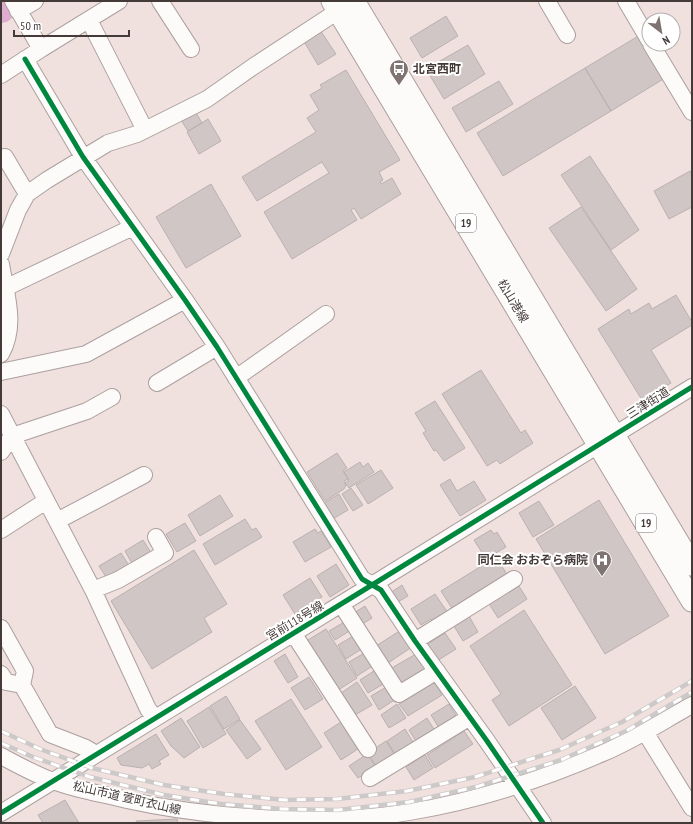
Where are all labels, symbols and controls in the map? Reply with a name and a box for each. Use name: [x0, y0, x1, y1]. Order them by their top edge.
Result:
scale bar: [14, 12, 129, 38]
north arrow: [641, 12, 681, 52]
text: 50 m: [20, 18, 41, 33]
text: N: [660, 33, 672, 48]
bus stop icon: 北宮西町: [388, 58, 410, 86]
place label: 北宮西町: [413, 61, 461, 76]
road number: 19: [456, 214, 476, 232]
street label: 松山港線: [495, 276, 532, 325]
street label: 三津街道: [623, 383, 672, 422]
road number: 19: [636, 514, 656, 532]
hospital icon: 同仁会 おおぞら病院: [591, 549, 613, 577]
place label: 同仁会 おおぞら病院: [478, 552, 588, 567]
street label: 宮前118号線: [263, 598, 326, 644]
street label: 松山市道 萱町衣山線: [72, 778, 183, 817]

